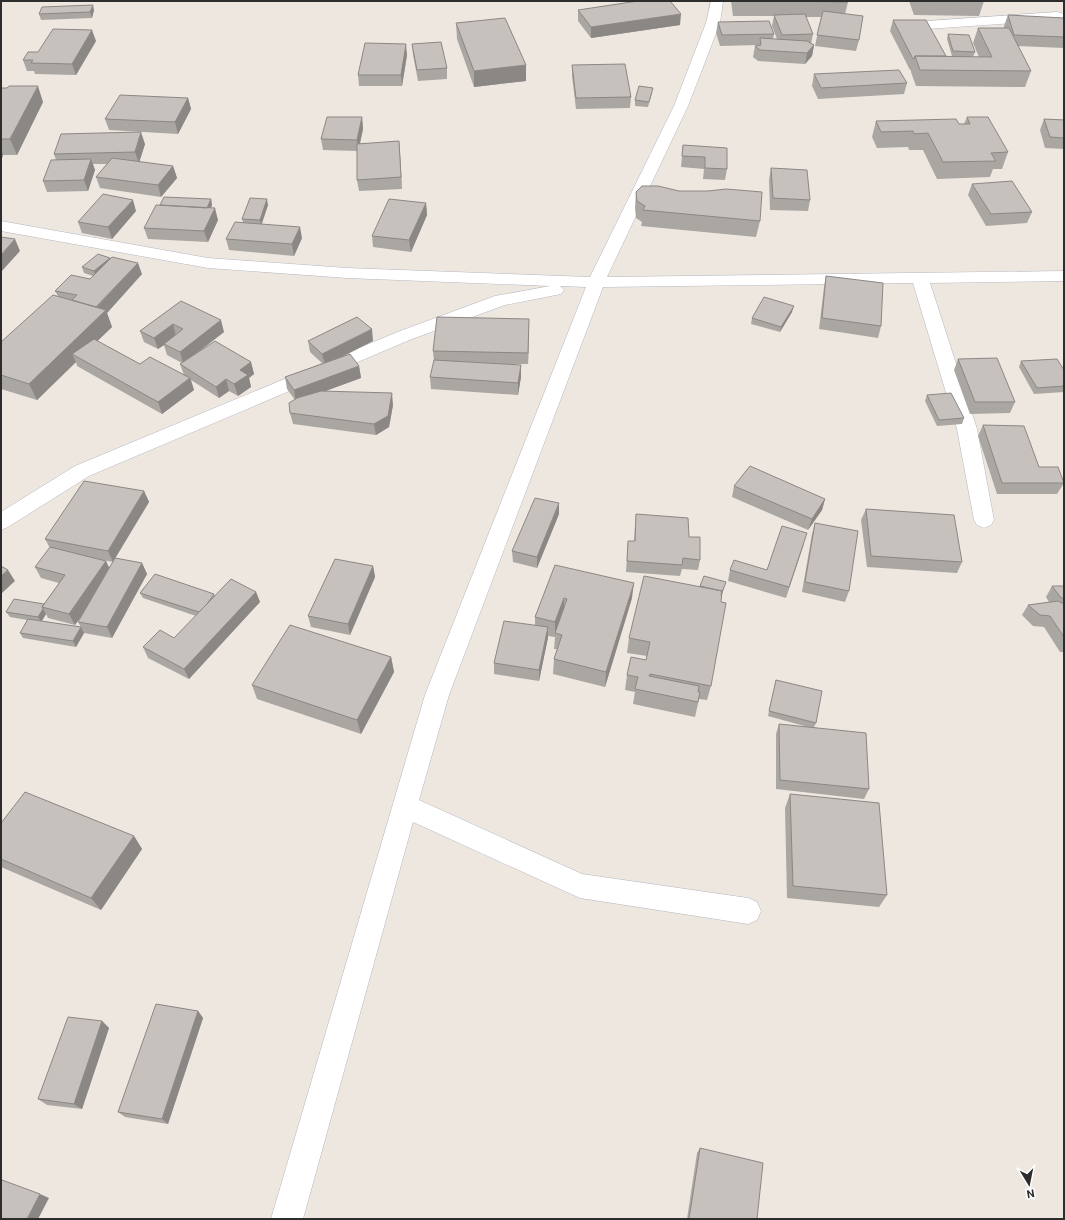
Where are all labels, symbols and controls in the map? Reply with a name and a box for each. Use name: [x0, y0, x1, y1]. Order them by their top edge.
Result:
north arrow: [1009, 1164, 1049, 1204]
text: N: [1025, 1186, 1036, 1200]

